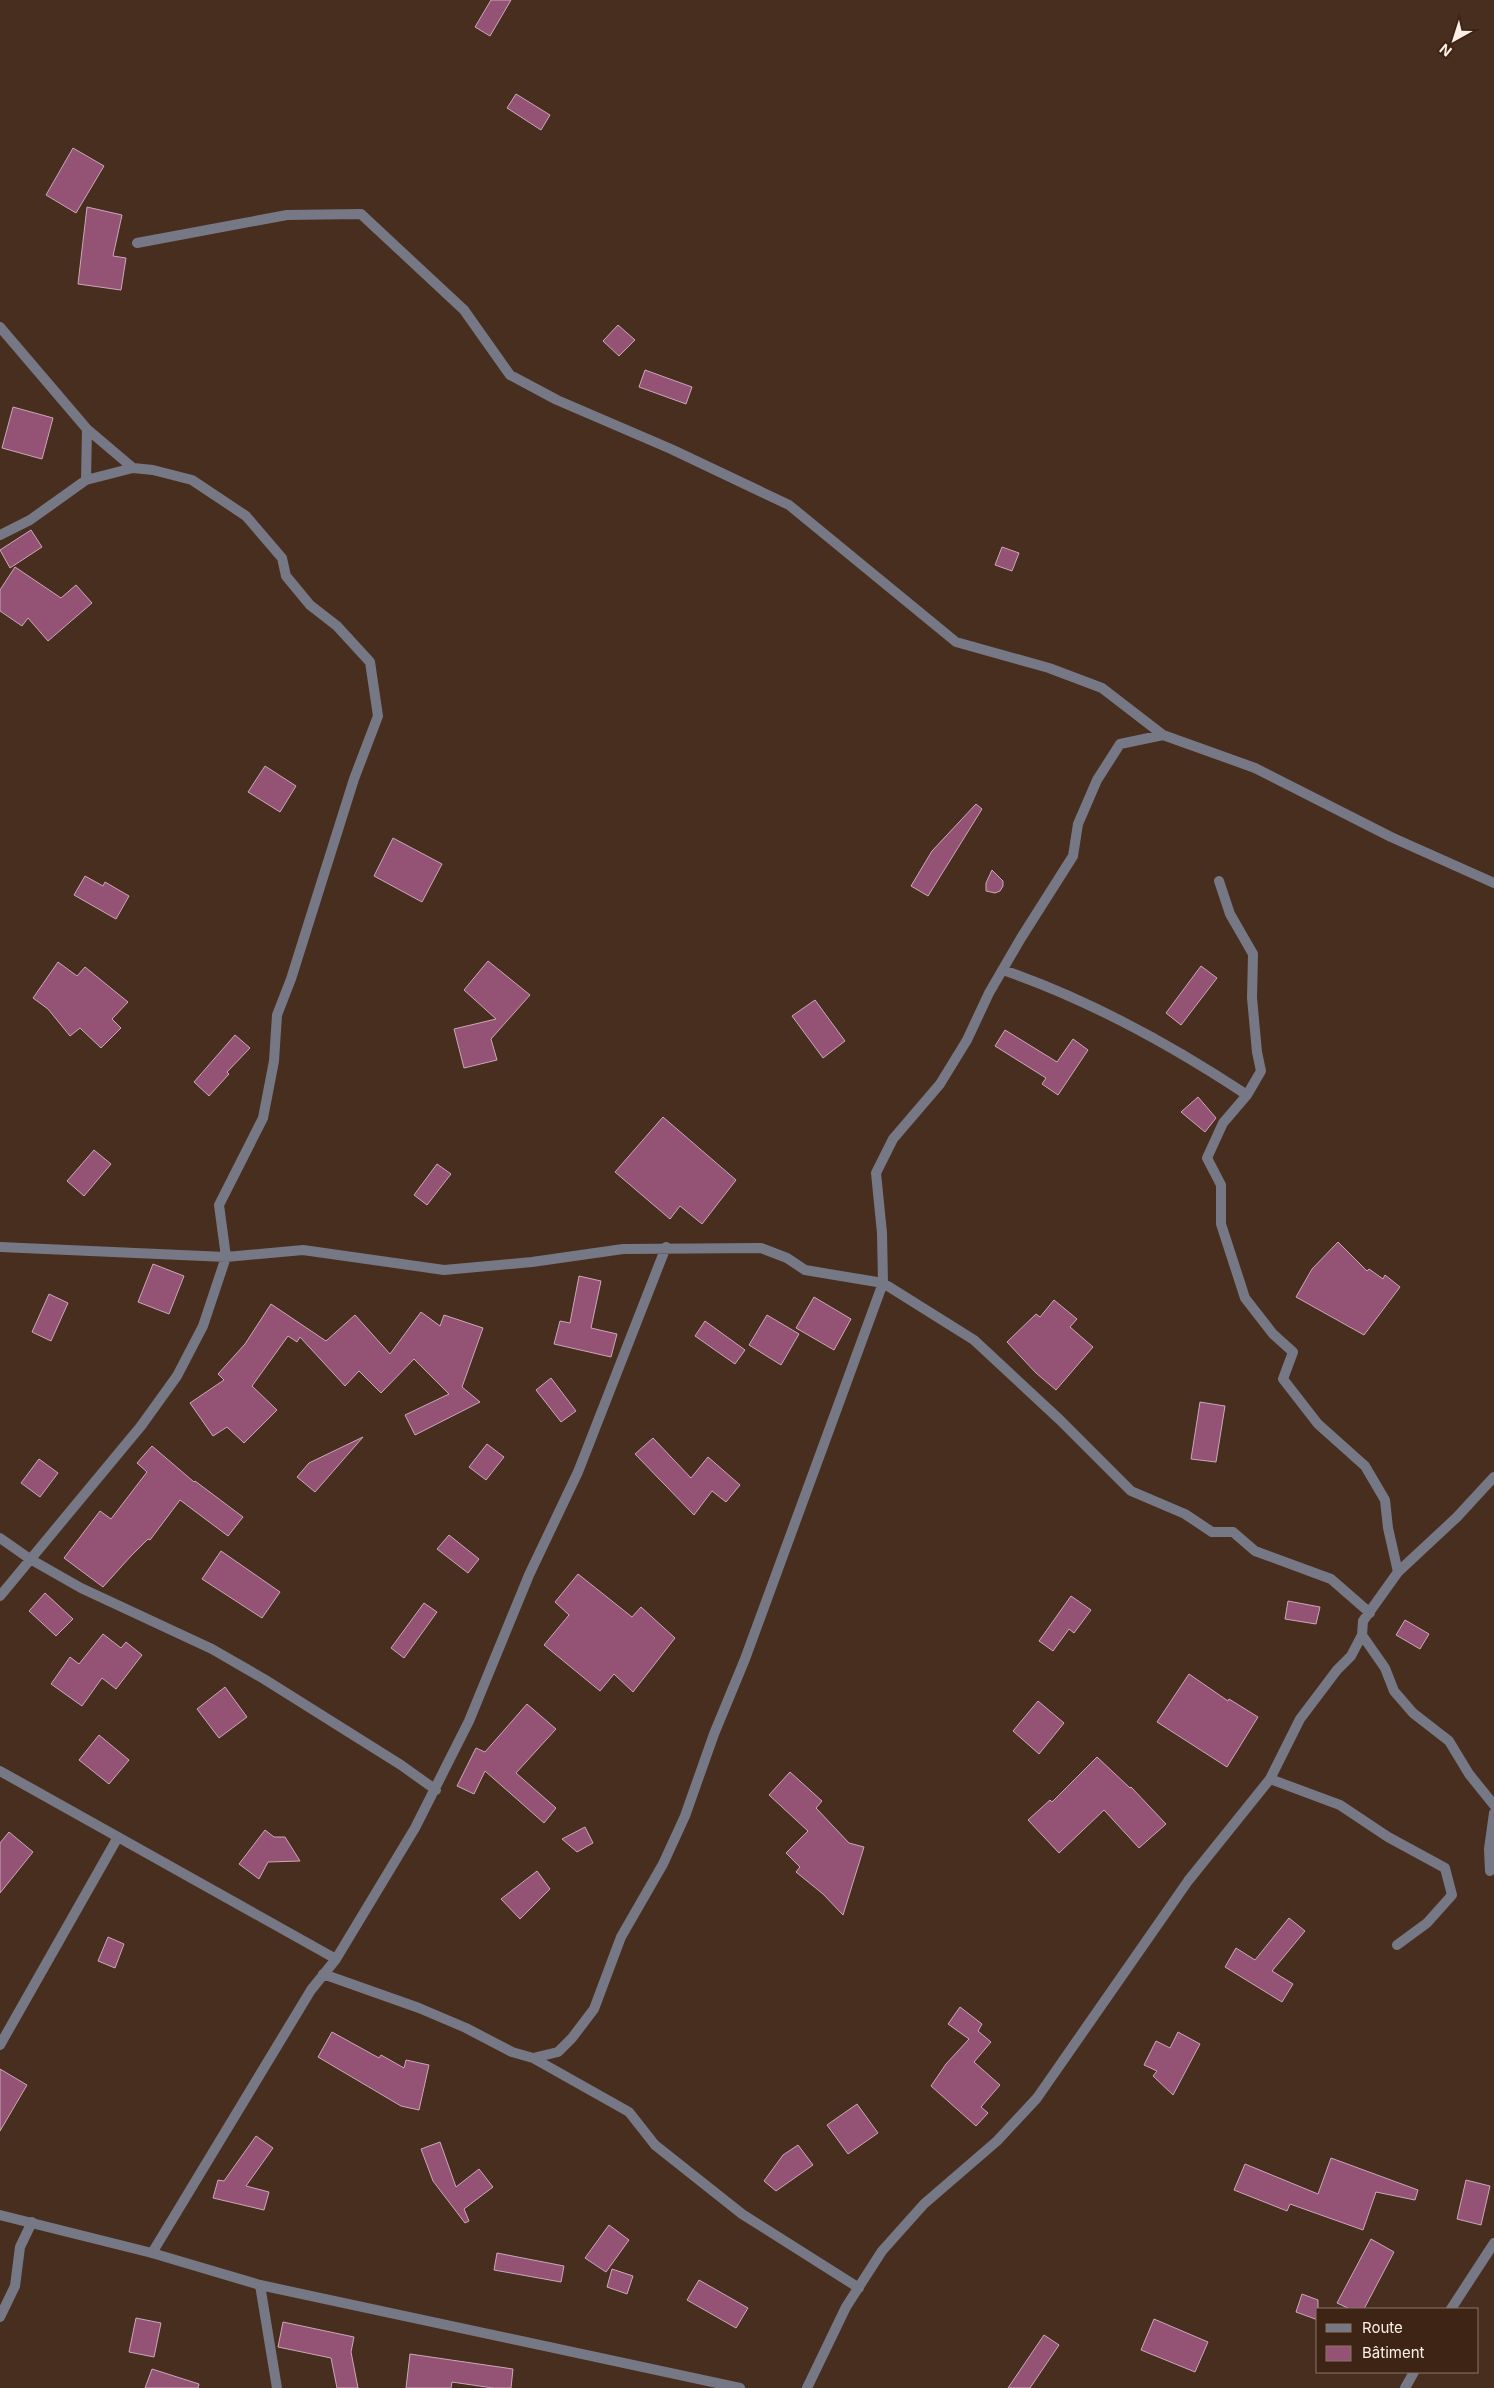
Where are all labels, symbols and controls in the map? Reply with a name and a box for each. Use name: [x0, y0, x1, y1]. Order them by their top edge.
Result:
north arrow: [1429, 15, 1479, 65]
text: N: [1436, 41, 1455, 60]
legend: [1316, 2308, 1479, 2373]
text: Route: [1362, 2318, 1403, 2337]
text: Bâtiment: [1362, 2343, 1425, 2362]

